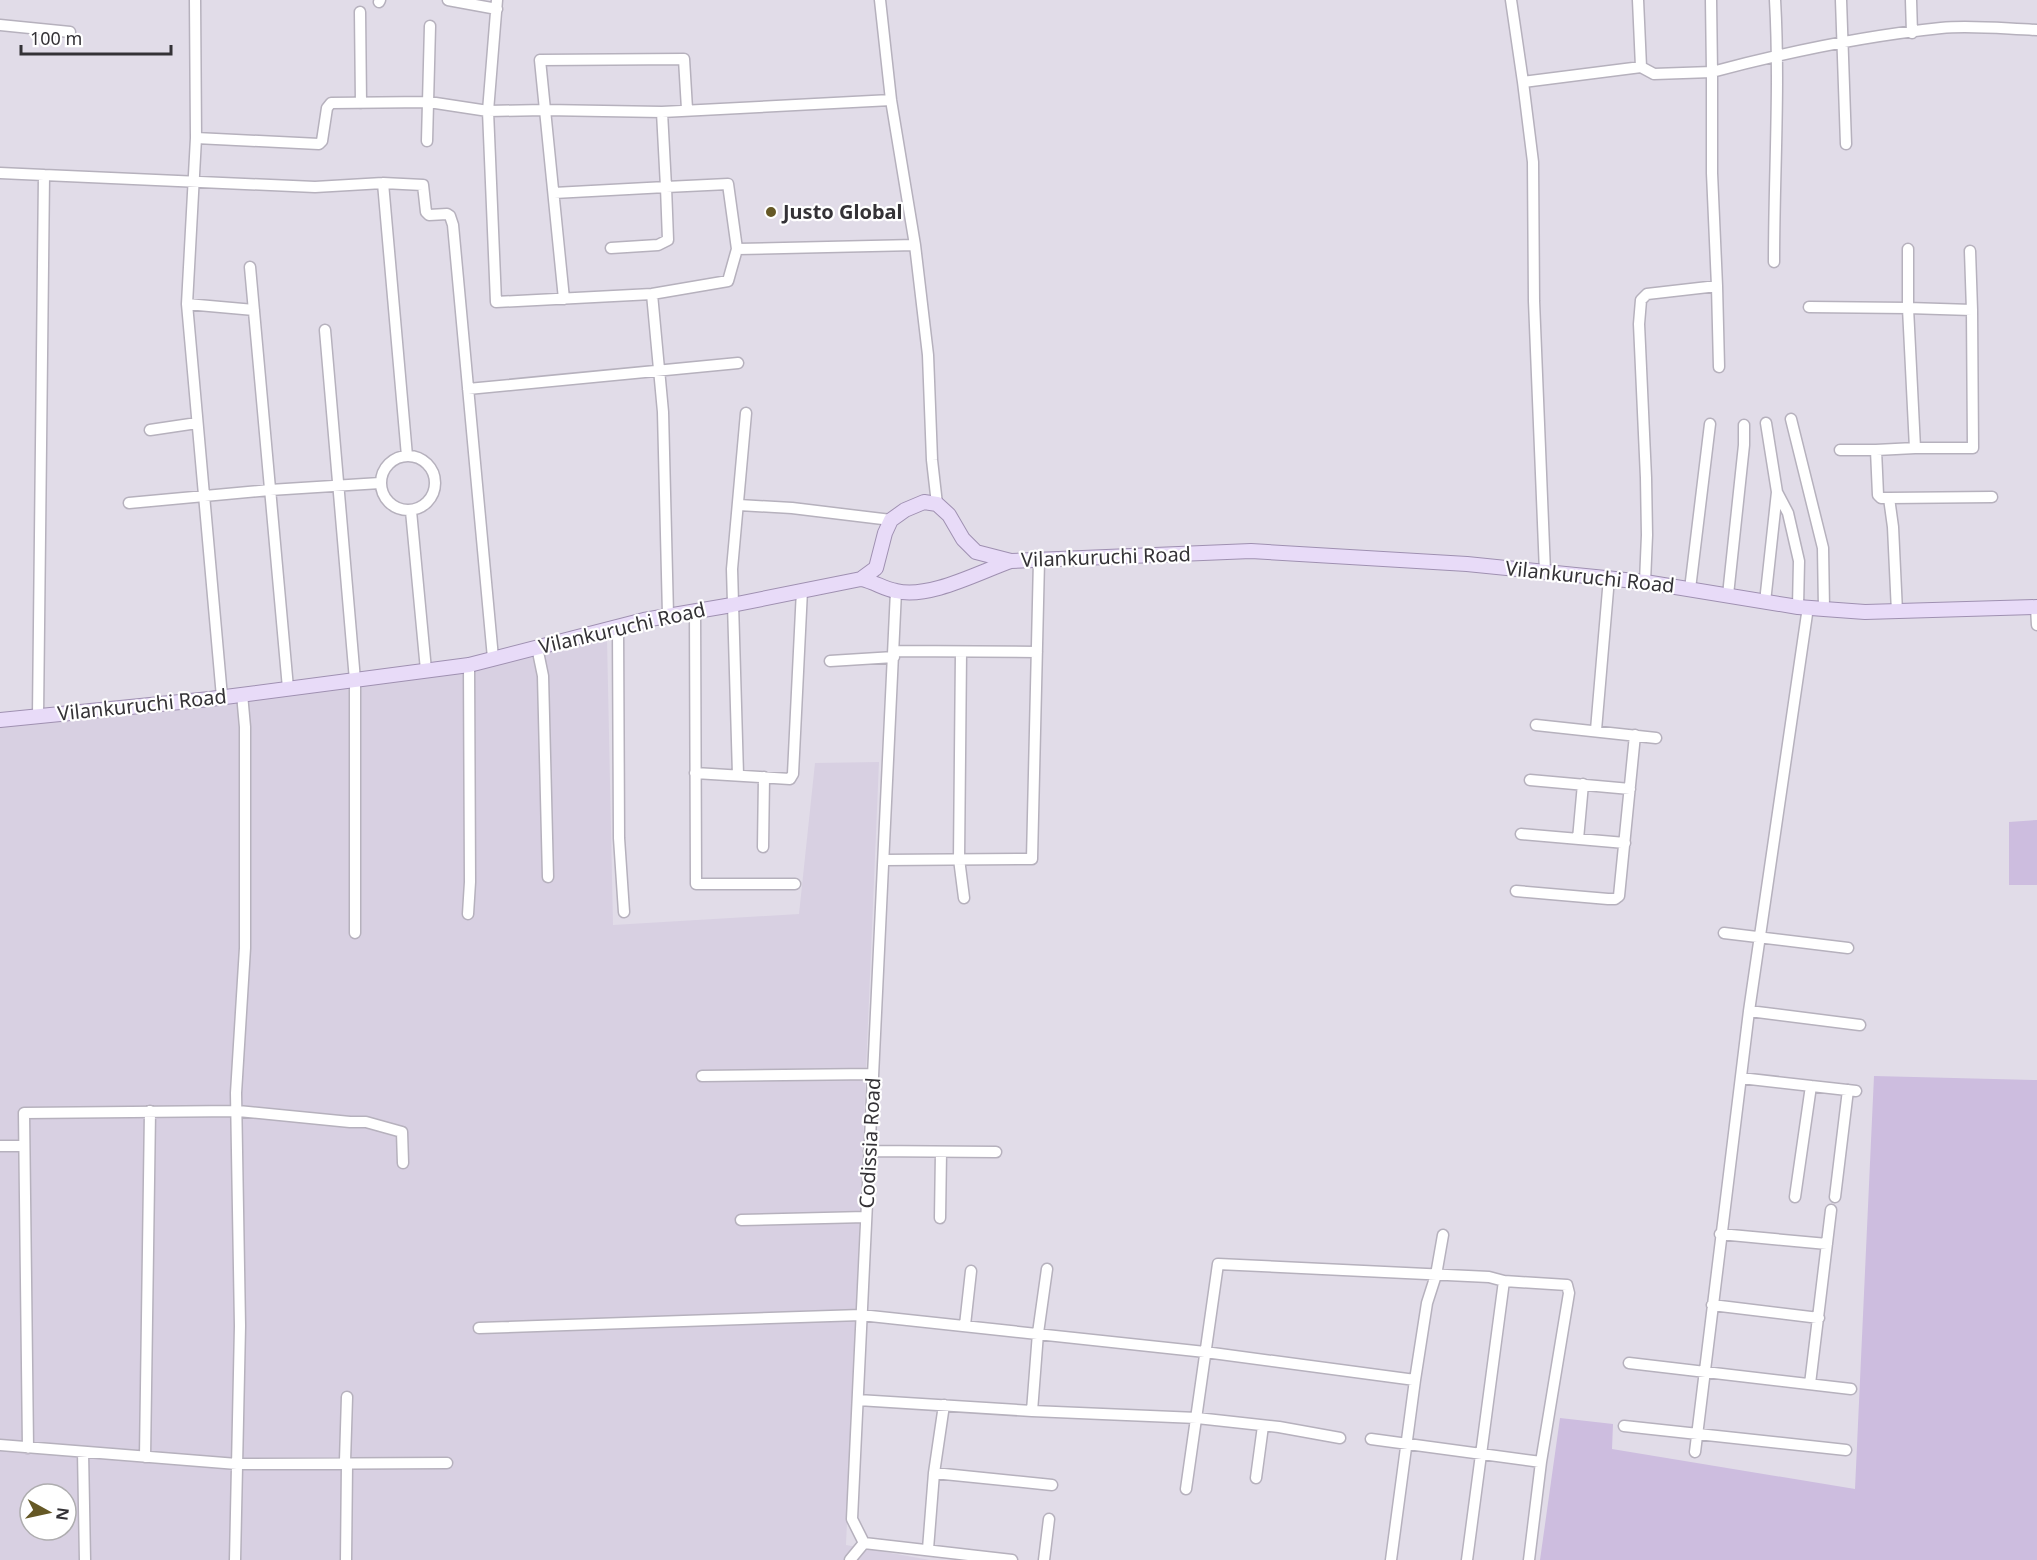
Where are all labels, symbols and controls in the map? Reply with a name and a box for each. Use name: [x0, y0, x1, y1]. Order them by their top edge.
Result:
scale bar: [21, 18, 171, 56]
text: 100 m: [30, 26, 82, 50]
place label: Justo Global: [781, 198, 903, 225]
marker: Justo Global: [764, 205, 778, 219]
street label: Vilankuruchi Road: [1021, 540, 1191, 573]
street label: Vilankuruchi Road: [1504, 554, 1676, 599]
street label: Vilankuruchi Road: [536, 595, 708, 660]
street label: Vilankuruchi Road: [56, 682, 228, 727]
street label: Codissia Road: [853, 1077, 886, 1209]
north arrow: [18, 1482, 78, 1542]
text: N: [51, 1506, 75, 1522]

